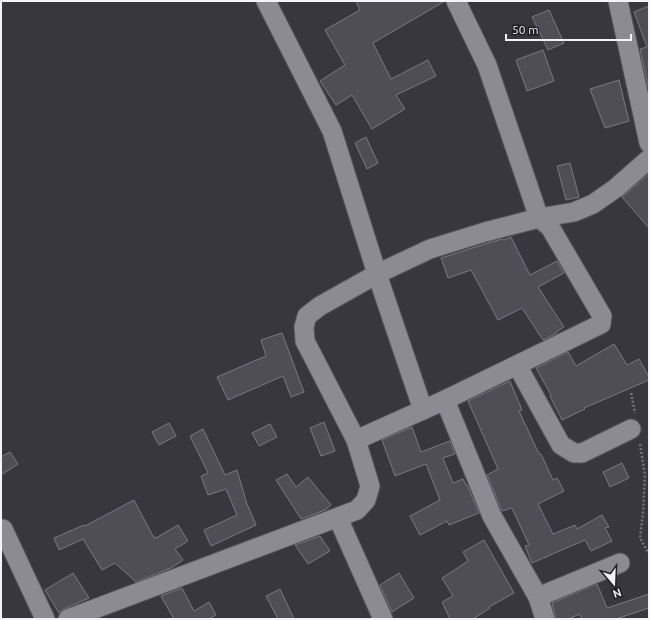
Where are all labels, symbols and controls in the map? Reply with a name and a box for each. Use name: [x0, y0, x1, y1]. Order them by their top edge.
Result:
scale bar: [506, 16, 631, 42]
text: 50 m: [512, 23, 539, 36]
north arrow: [594, 564, 634, 604]
text: N: [611, 586, 623, 600]

